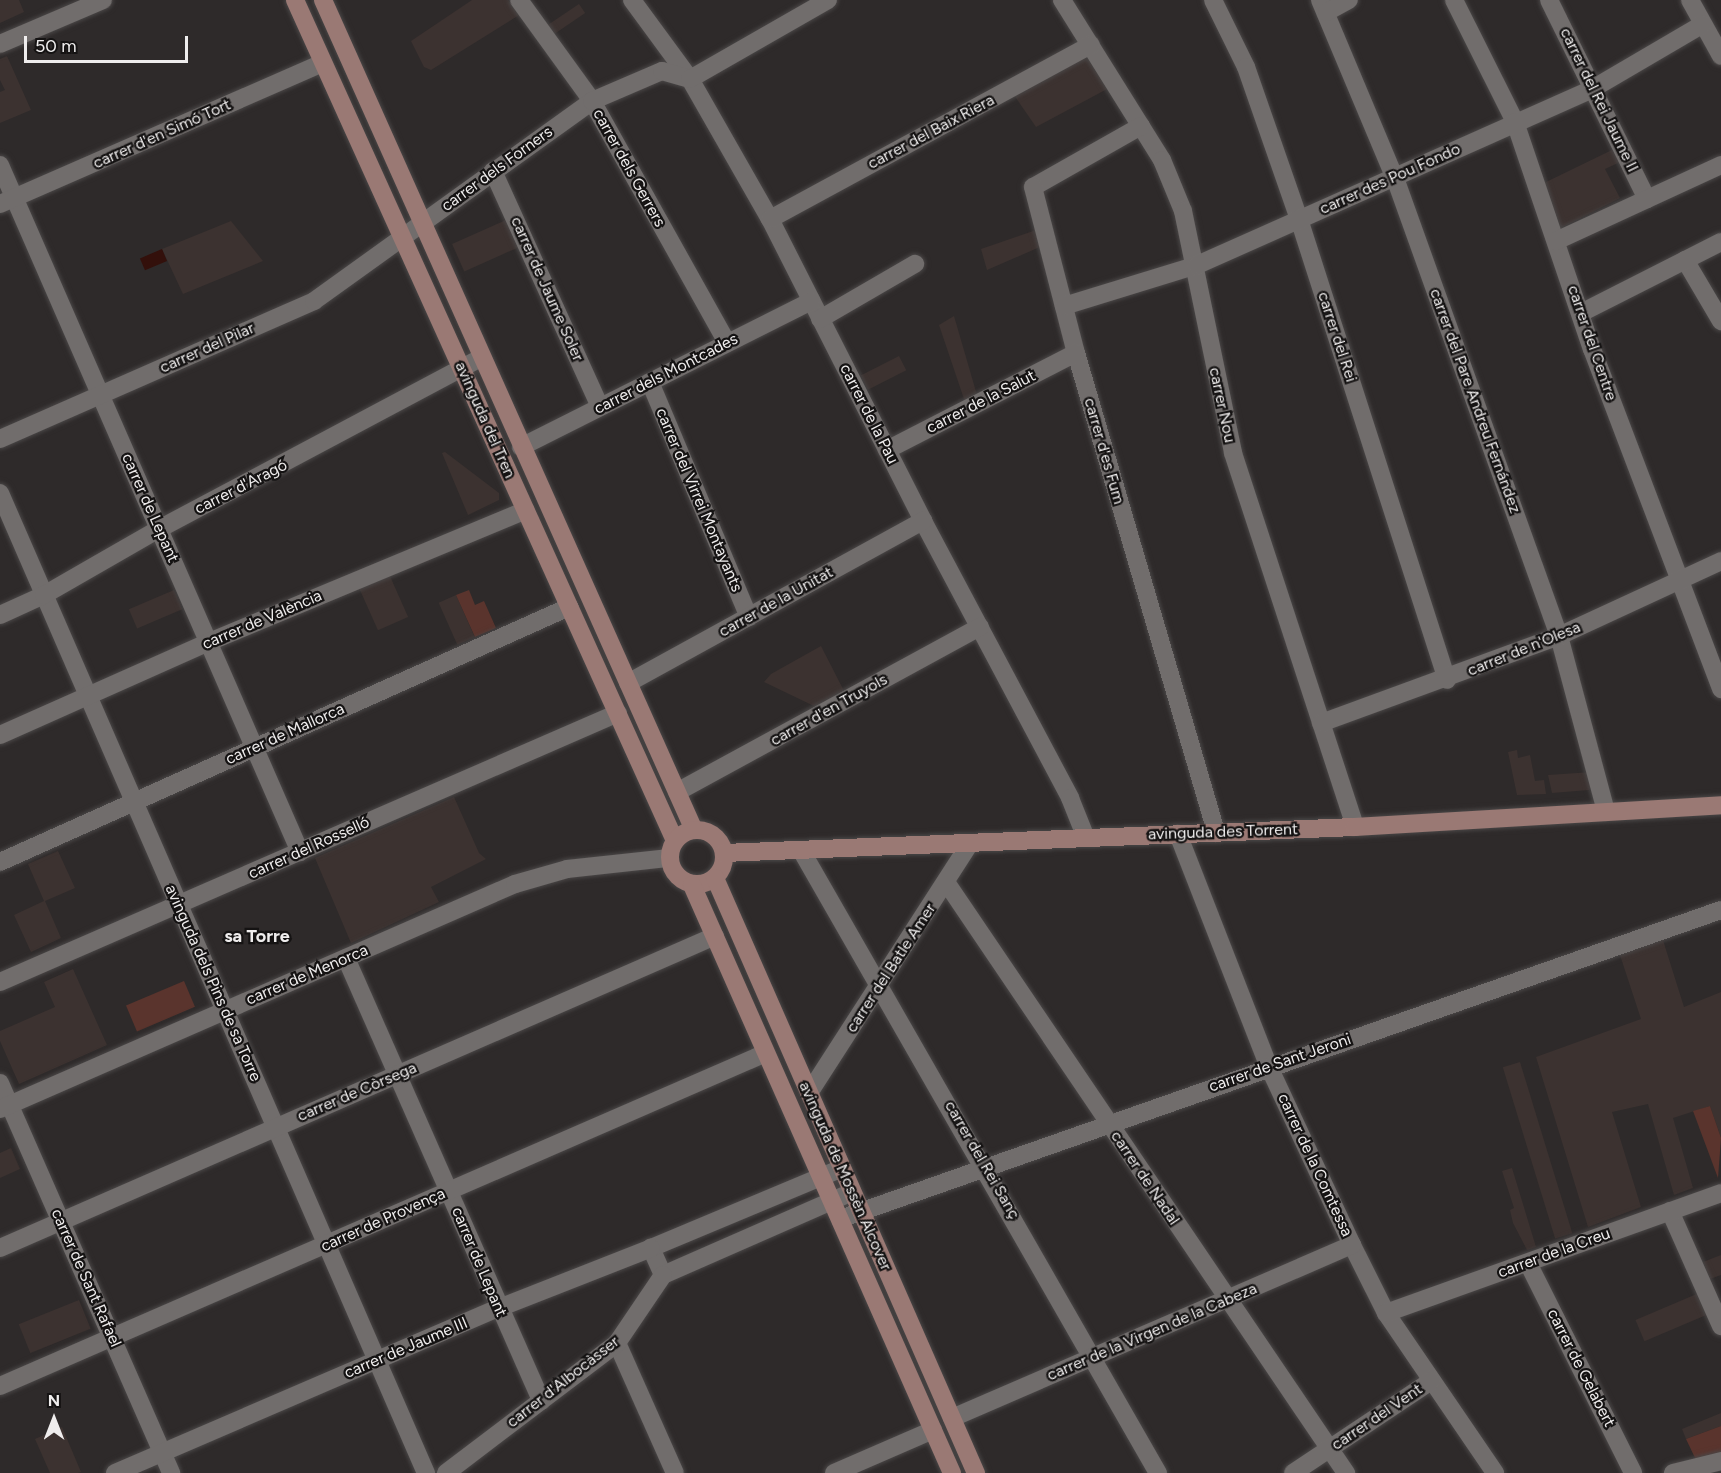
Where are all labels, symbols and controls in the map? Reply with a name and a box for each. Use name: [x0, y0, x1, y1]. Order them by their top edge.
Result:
scale bar: [27, 24, 190, 62]
street label: carrer del Rei Jaume II: [1556, 25, 1642, 175]
text: 50 m: [35, 35, 77, 57]
street label: carrer del Baix Riera: [864, 91, 998, 173]
street label: carrer d'en Simó Tort: [90, 95, 234, 173]
street label: carrer dels Gerrers: [589, 106, 669, 230]
street label: carrer dels Forners: [438, 122, 556, 216]
street label: carrer des Pou Fondo: [1317, 139, 1463, 219]
street label: carrer de Jaume Soler: [506, 214, 588, 364]
street label: carrer del Centre: [1563, 283, 1621, 403]
street label: carrer del Pare Andreu Fernández: [1425, 286, 1525, 516]
street label: carrer del Rei: [1313, 289, 1361, 385]
street label: carrer del Pilar: [157, 319, 257, 377]
street label: carrer dels Montcades: [591, 329, 741, 419]
street label: avinguda del Tren: [451, 359, 519, 481]
street label: carrer de la Pau: [836, 361, 902, 467]
street label: carrer de la Salut: [923, 366, 1039, 438]
street label: carrer Nou: [1205, 366, 1239, 444]
street label: carrer d'es Fum: [1080, 396, 1128, 506]
street label: carrer del Virrei Montayants: [651, 405, 747, 595]
street label: carrer de Lepant: [117, 450, 183, 566]
street label: carrer d'Aragó: [191, 455, 291, 519]
street label: carrer de la Unitat: [716, 563, 836, 641]
street label: carrer de València: [199, 586, 325, 654]
street label: carrer de n'Olesa: [1465, 618, 1583, 680]
street label: carrer d'en Truyols: [767, 670, 891, 750]
street label: carrer de Mallorca: [223, 699, 347, 769]
street label: carrer del Rosselló: [245, 813, 373, 883]
street label: avinguda des Torrent: [1148, 820, 1298, 844]
street label: avinguda dels Pins de sa Torre: [161, 882, 265, 1084]
street label: carrer del Batle Amer: [842, 900, 940, 1036]
district label: sa Torre: [224, 925, 290, 947]
street label: carrer de Menorca: [243, 941, 371, 1009]
street label: carrer de Sant Jeroni: [1206, 1030, 1354, 1096]
street label: carrer de Còrsega: [294, 1058, 420, 1126]
street label: avinguda de Mossèn Alcover: [795, 1079, 895, 1273]
street label: carrer de la Comtessa: [1273, 1090, 1357, 1240]
street label: carrer del Rei Sanç: [940, 1097, 1024, 1223]
street label: carrer de Nadal: [1106, 1127, 1184, 1229]
street label: carrer de Provença: [318, 1184, 448, 1256]
street label: carrer de Lepant: [447, 1204, 511, 1320]
street label: carrer de Sant Rafael: [47, 1206, 125, 1350]
street label: carrer de la Creu: [1495, 1224, 1613, 1282]
street label: carrer de la Virgen de la Cabeza: [1044, 1279, 1260, 1385]
street label: carrer de Gelabert: [1543, 1306, 1619, 1430]
street label: carrer de Jaume III: [341, 1313, 471, 1383]
street label: carrer d'Albocàsser: [503, 1332, 623, 1432]
street label: carrer del Vent: [1328, 1380, 1426, 1454]
north arrow: [24, 1389, 84, 1449]
text: N: [48, 1391, 60, 1410]

